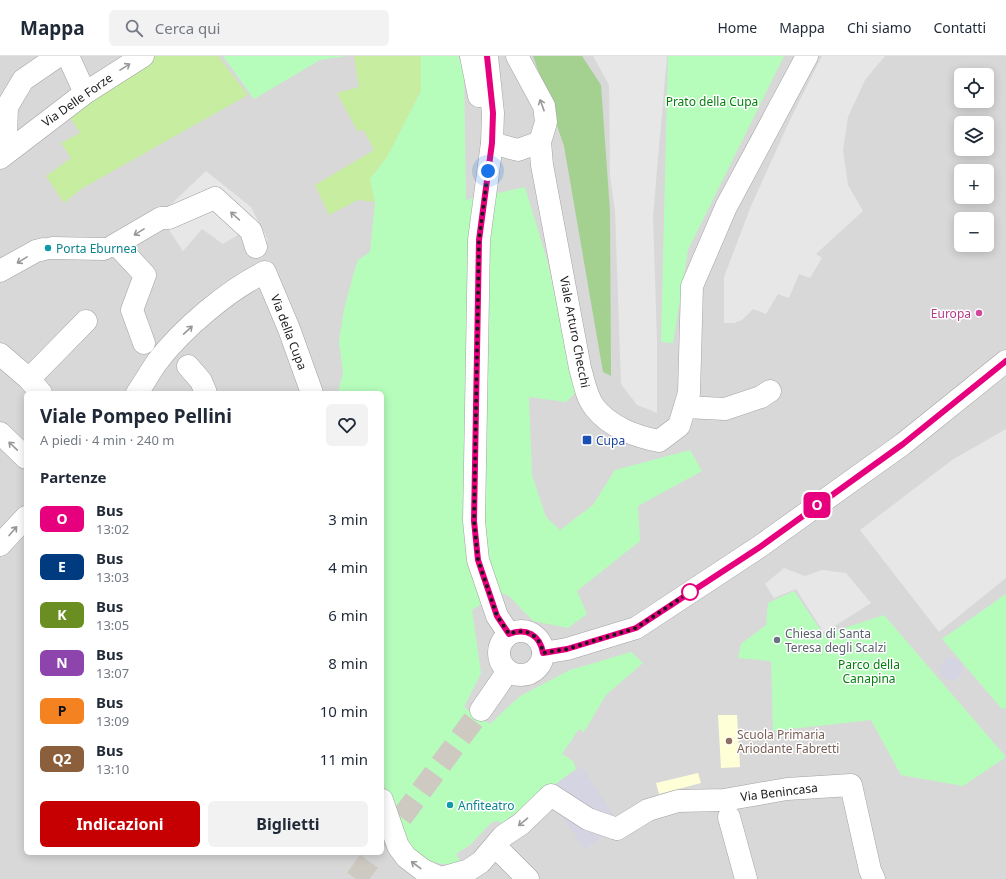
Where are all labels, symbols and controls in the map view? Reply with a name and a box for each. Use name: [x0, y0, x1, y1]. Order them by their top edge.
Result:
search box: [109, 10, 389, 46]
text: Mappa: [20, 15, 85, 41]
icon: search: [123, 17, 145, 39]
text: Cerca qui: [155, 18, 220, 38]
text: Home: [717, 18, 757, 37]
text: Mappa: [779, 18, 825, 37]
text: Chi siamo: [847, 18, 911, 37]
text: Contatti: [933, 18, 986, 37]
one-way arrow: [119, 63, 131, 71]
map controls: [954, 68, 994, 252]
button: locate: [954, 68, 994, 108]
street label: Via Delle Forze: [38, 69, 116, 131]
park label: Prato della Cupa: [666, 93, 758, 110]
one-way arrow: [538, 99, 546, 111]
button: layers: [954, 116, 994, 156]
your location: [478, 161, 498, 181]
button: +: [954, 164, 994, 204]
one-way arrow: [230, 212, 240, 221]
button: −: [954, 212, 994, 252]
one-way arrow: [133, 228, 145, 236]
place label: Porta Eburnea: [56, 240, 137, 257]
marker: Porta Eburnea: [43, 243, 53, 253]
one-way arrow: [17, 256, 28, 264]
street label: Viale Arturo Checchi: [556, 275, 594, 389]
street label: Via della Cupa: [267, 292, 311, 372]
place label: Europa: [931, 305, 971, 322]
marker: Europa: [974, 308, 984, 318]
one-way arrow: [183, 325, 193, 335]
text: Viale Pompeo Pellini: [40, 403, 232, 429]
button: heart: [326, 404, 368, 446]
text: A piedi · 4 min · 240 m: [40, 431, 174, 449]
place label: Cupa: [596, 432, 625, 449]
marker: Cupa: [581, 434, 593, 446]
one-way arrow: [8, 441, 18, 451]
text: Partenze: [40, 467, 107, 487]
line badge: O: [804, 492, 830, 518]
text: O: [811, 495, 823, 514]
text: Bus: [96, 500, 123, 520]
text: O: [56, 509, 68, 528]
text: 3 min: [328, 509, 368, 529]
text: 13:02: [96, 520, 129, 538]
one-way arrow: [9, 526, 18, 537]
text: Bus: [96, 548, 123, 568]
text: E: [58, 557, 66, 576]
text: 4 min: [328, 557, 368, 577]
text: 13:03: [96, 568, 129, 586]
unlabelled marker: [681, 583, 699, 601]
text: Bus: [96, 596, 123, 616]
text: K: [57, 605, 67, 624]
text: 6 min: [328, 605, 368, 625]
text: 13:05: [96, 616, 129, 634]
place label: Chiesa di Santa Teresa degli Scalzi: [785, 625, 886, 656]
marker: Chiesa di Santa Teresa degli Scalzi: [772, 635, 782, 645]
text: Bus: [96, 644, 123, 664]
text: N: [56, 653, 68, 672]
text: 8 min: [328, 653, 368, 673]
park label: Parco della Canapina: [838, 656, 900, 687]
text: 13:07: [96, 664, 129, 682]
text: Bus: [96, 692, 123, 712]
text: P: [58, 701, 66, 720]
text: 10 min: [320, 701, 368, 721]
text: 13:09: [96, 712, 129, 730]
place label: Scuola Primaria Ariodante Fabretti: [737, 726, 839, 757]
marker: Scuola Primaria Ariodante Fabretti: [724, 736, 734, 746]
text: Bus: [96, 740, 123, 760]
text: Q2: [52, 749, 72, 768]
text: 11 min: [320, 749, 368, 769]
text: 13:10: [96, 760, 129, 778]
street label: Via Benincasa: [739, 779, 819, 805]
place label: Anfiteatro: [458, 797, 514, 814]
marker: Anfiteatro: [445, 800, 455, 810]
button: Indicazioni: [40, 801, 200, 847]
button: Biglietti: [208, 801, 368, 847]
one-way arrow: [517, 817, 528, 826]
one-way arrow: [411, 861, 422, 869]

